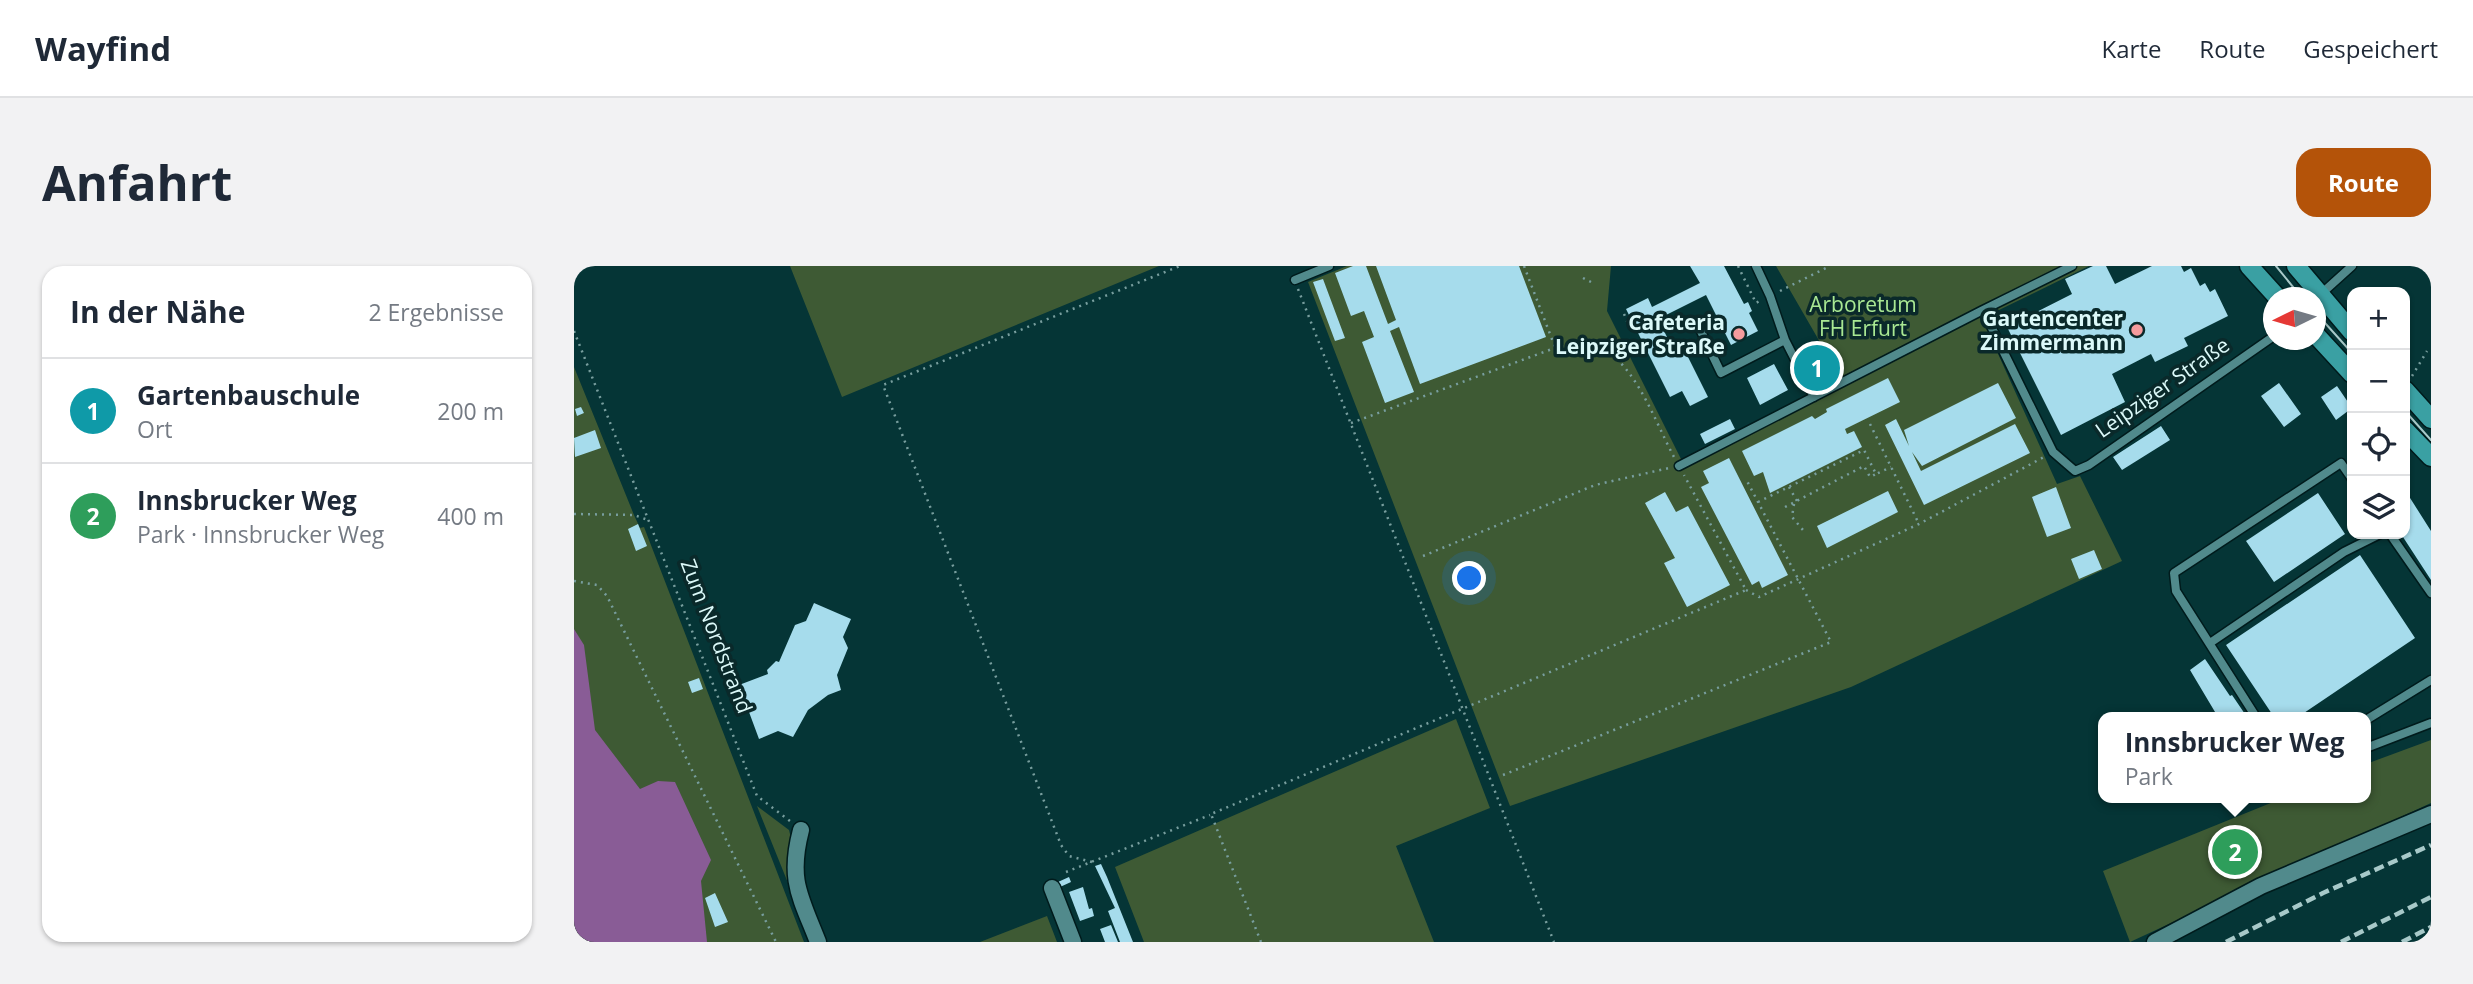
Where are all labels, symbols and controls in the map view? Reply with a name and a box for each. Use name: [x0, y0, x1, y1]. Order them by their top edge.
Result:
text: Wayfind: [35, 26, 171, 71]
text: Karte: [2101, 32, 2161, 65]
text: Route: [2199, 32, 2265, 65]
text: Gespeichert: [2303, 32, 2438, 65]
button: Route: [2296, 148, 2431, 217]
text: Anfahrt: [42, 149, 232, 215]
north arrow: [2263, 287, 2326, 350]
map controls: [2347, 287, 2410, 539]
button: +: [2347, 287, 2410, 350]
park label: Arboretum FH Erfurt: [1809, 290, 1917, 342]
text: In der Nähe: [70, 291, 246, 332]
text: 2 Ergebnisse: [368, 296, 504, 328]
place label: Gartencenter Zimmermann: [1980, 304, 2123, 356]
place label: Cafeteria Leipziger Straße: [1555, 308, 1725, 360]
marker: Gartencenter Zimmermann: [2129, 322, 2145, 338]
marker: Cafeteria Leipziger Straße: [1731, 326, 1747, 342]
street label: Leipziger Straße: [2090, 330, 2234, 444]
pin: 1: [1794, 342, 1840, 394]
button: −: [2347, 350, 2410, 413]
text: Gartenbauschule: [137, 377, 360, 413]
text: 1: [86, 395, 100, 427]
text: 200 m: [437, 395, 504, 427]
text: Ort: [137, 413, 173, 445]
button: locate: [2347, 413, 2410, 476]
button: layers: [2347, 476, 2410, 539]
text: Innsbrucker Weg: [137, 482, 357, 518]
text: 2: [86, 500, 100, 532]
text: 400 m: [437, 500, 504, 532]
text: Park · Innsbrucker Weg: [137, 518, 384, 550]
street label: Zum Nordstrand: [675, 555, 759, 717]
your location: [1452, 561, 1486, 595]
popup: [2098, 712, 2371, 803]
text: Innsbrucker Weg: [2125, 724, 2344, 760]
text: Park: [2125, 760, 2173, 792]
pin: 2: [2212, 826, 2258, 878]

